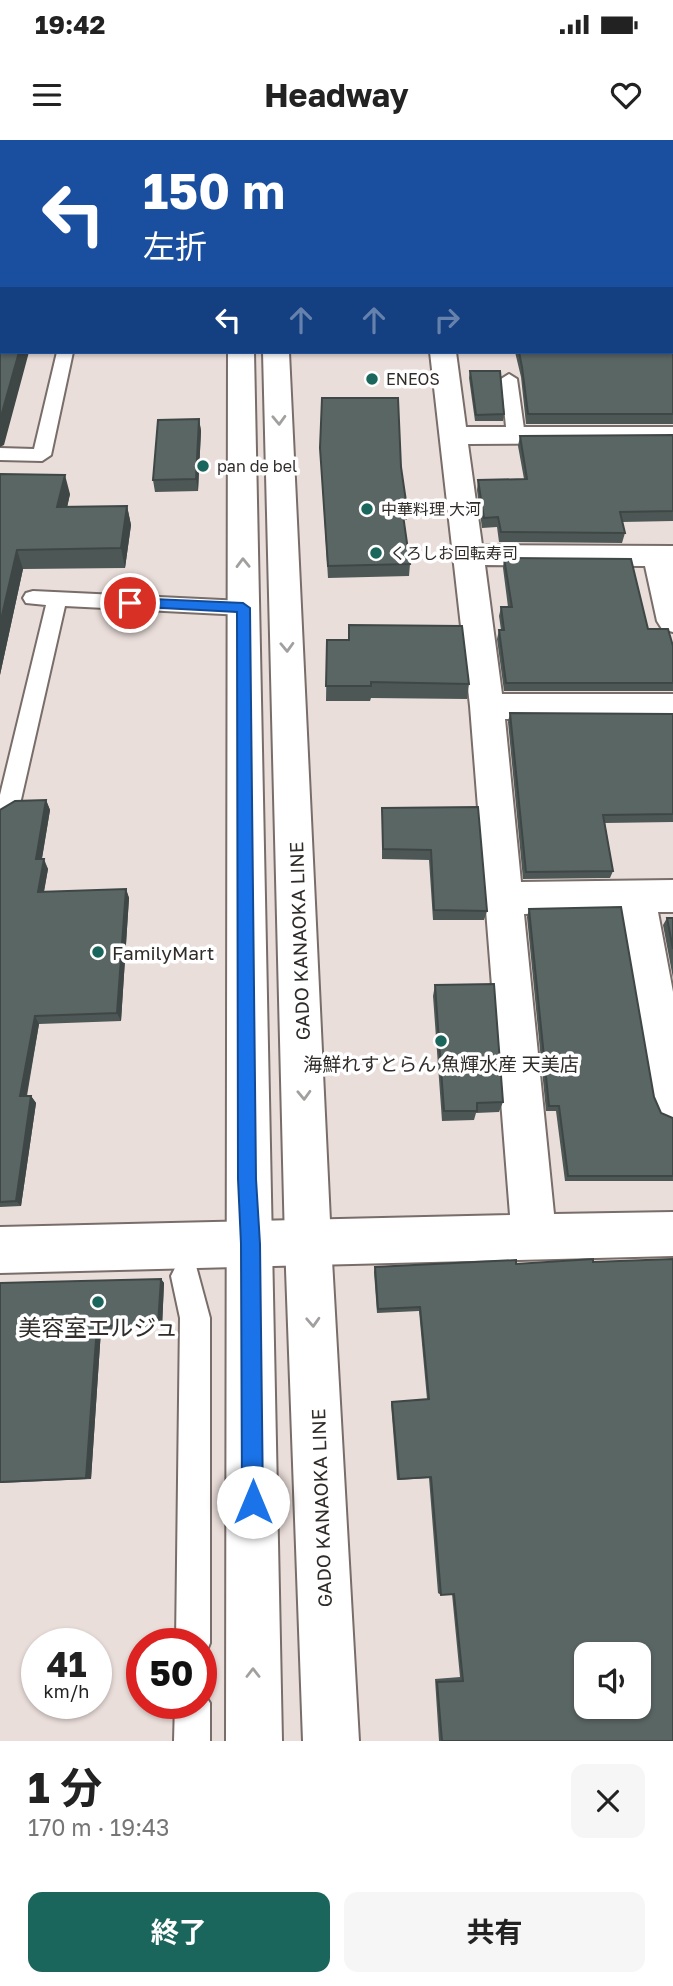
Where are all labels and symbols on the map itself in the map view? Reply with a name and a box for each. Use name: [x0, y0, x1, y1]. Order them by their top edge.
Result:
place label: ENEOS: [386, 369, 440, 389]
marker: ENEOS: [364, 371, 380, 387]
one-way arrow: [271, 415, 286, 426]
place label: pan de bel: [217, 456, 297, 476]
marker: pan de bel: [195, 458, 211, 474]
place label: 中華料理 大河: [381, 499, 481, 519]
marker: 中華料理 大河: [359, 501, 375, 517]
place label: くろしお回転寿司: [390, 543, 518, 563]
marker: くろしお回転寿司: [368, 545, 384, 561]
one-way arrow: [235, 558, 251, 568]
pin: [100, 573, 160, 633]
one-way arrow: [280, 642, 295, 653]
street label: GADO KANAOKA LINE: [284, 841, 314, 1041]
place label: FamilyMart: [112, 941, 214, 964]
marker: FamilyMart: [90, 944, 106, 960]
marker: 海鮮れすとらん 魚輝水産 天美店: [433, 1033, 449, 1049]
place label: 海鮮れすとらん 魚輝水産 天美店: [303, 1052, 579, 1075]
one-way arrow: [297, 1090, 312, 1101]
marker: 美容室エルジュ: [90, 1294, 106, 1310]
place label: 美容室エルジュ: [18, 1313, 178, 1341]
one-way arrow: [305, 1317, 320, 1328]
street label: GADO KANAOKA LINE: [306, 1408, 336, 1608]
position arrow: [216, 1465, 290, 1539]
speed limit sign: 50: [126, 1628, 217, 1719]
one-way arrow: [245, 1667, 261, 1678]

